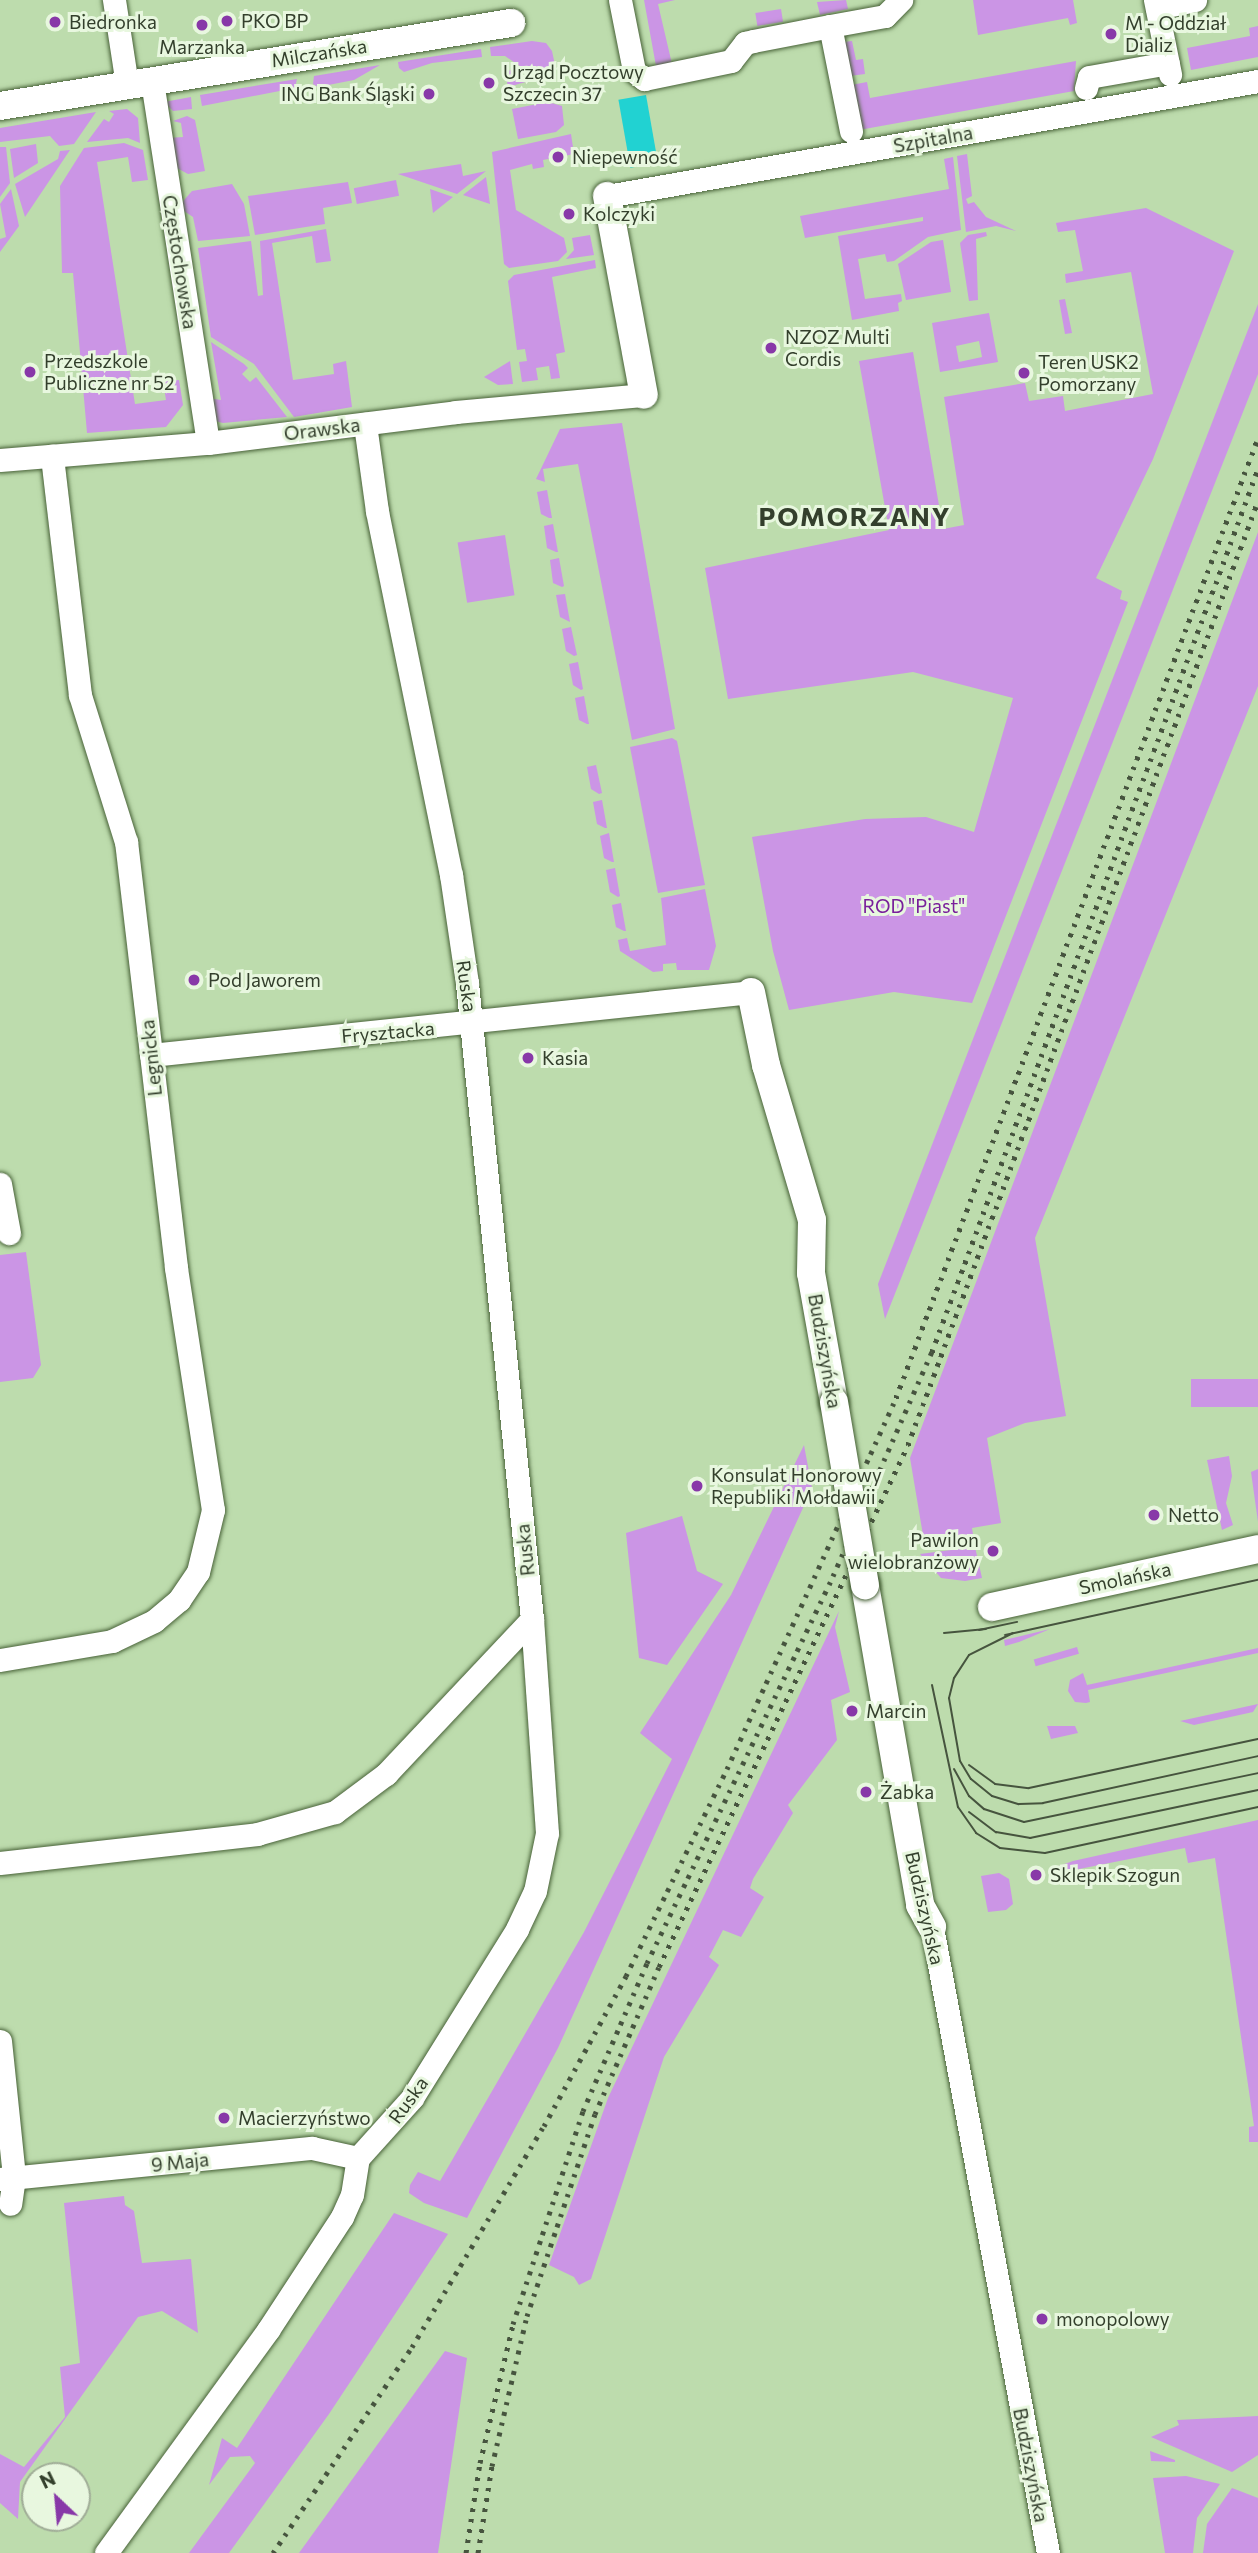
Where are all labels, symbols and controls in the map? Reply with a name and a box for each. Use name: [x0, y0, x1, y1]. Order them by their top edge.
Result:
place label: PKO BP: [241, 10, 308, 32]
place label: Biedronka: [69, 11, 157, 33]
place label: M - Oddział Dializ: [1125, 12, 1226, 56]
marker: PKO BP: [219, 13, 235, 29]
marker: Biedronka: [47, 14, 63, 30]
marker: Marzanka: [194, 17, 210, 33]
marker: M - Oddział Dializ: [1103, 26, 1119, 42]
street label: Milczańska: [270, 34, 368, 72]
place label: Marzanka: [159, 36, 245, 58]
place label: Urząd Pocztowy Szczecin 37: [503, 61, 644, 105]
marker: Urząd Pocztowy Szczecin 37: [481, 75, 497, 91]
place label: ING Bank Śląski: [281, 83, 415, 105]
marker: ING Bank Śląski: [421, 86, 437, 102]
street label: Szpitalna: [892, 121, 974, 157]
place label: Niepewność: [572, 146, 678, 168]
marker: Niepewność: [550, 149, 566, 165]
street label: Częstochowska: [158, 193, 202, 331]
place label: Kolczyki: [583, 203, 655, 225]
marker: Kolczyki: [561, 206, 577, 222]
place label: NZOZ Multi Cordis: [785, 326, 890, 370]
marker: NZOZ Multi Cordis: [763, 340, 779, 356]
place label: Przedszkole Publiczne nr 52: [44, 350, 174, 394]
place label: Teren USK2 Pomorzany: [1038, 351, 1139, 395]
marker: Przedszkole Publiczne nr 52: [22, 364, 38, 380]
marker: Teren USK2 Pomorzany: [1016, 365, 1032, 381]
street label: Orawska: [283, 413, 361, 445]
district label: POMORZANY: [760, 500, 950, 532]
park label: ROD "Piast": [863, 895, 965, 917]
street label: Ruska: [452, 959, 482, 1013]
place label: Pod Jaworem: [208, 969, 321, 991]
marker: Pod Jaworem: [186, 972, 202, 988]
street label: Frysztacka: [340, 1017, 436, 1047]
street label: Legnicka: [136, 1019, 166, 1097]
place label: Kasia: [542, 1047, 588, 1069]
marker: Kasia: [520, 1050, 536, 1066]
street label: Budziszyńska: [804, 1292, 846, 1410]
place label: Konsulat Honorowy Republiki Mołdawii: [711, 1464, 882, 1508]
marker: Konsulat Honorowy Republiki Mołdawii: [689, 1478, 705, 1494]
place label: Netto: [1168, 1504, 1219, 1526]
marker: Netto: [1146, 1507, 1162, 1523]
street label: Ruska: [511, 1523, 539, 1577]
place label: Pawilon wielobranżowy: [848, 1529, 979, 1573]
marker: Pawilon wielobranżowy: [985, 1543, 1001, 1559]
street label: Smolańska: [1077, 1557, 1173, 1599]
place label: Marcin: [866, 1700, 926, 1722]
marker: Marcin: [844, 1703, 860, 1719]
place label: Żabka: [880, 1781, 934, 1803]
marker: Żabka: [858, 1784, 874, 1800]
street label: Budziszyńska: [901, 1849, 949, 1967]
place label: Sklepik Szogun: [1050, 1864, 1180, 1886]
marker: Sklepik Szogun: [1028, 1867, 1044, 1883]
street label: Ruska: [383, 2072, 433, 2128]
place label: Macierzyństwo: [238, 2107, 371, 2129]
marker: Macierzyństwo: [216, 2110, 232, 2126]
street label: 9 Maja: [150, 2148, 210, 2176]
place label: monopolowy: [1056, 2308, 1170, 2330]
marker: monopolowy: [1034, 2311, 1050, 2327]
street label: Budziszyńska: [1009, 2406, 1053, 2524]
north arrow: [21, 2462, 91, 2532]
text: N: [36, 2466, 59, 2493]

